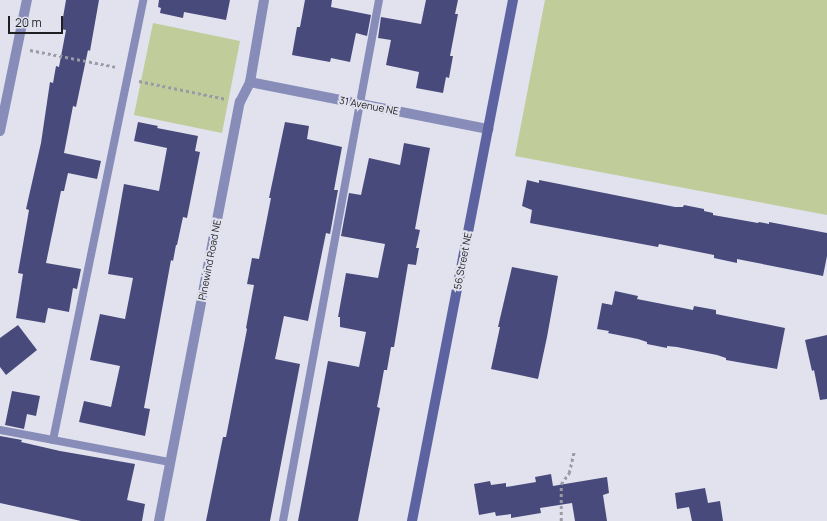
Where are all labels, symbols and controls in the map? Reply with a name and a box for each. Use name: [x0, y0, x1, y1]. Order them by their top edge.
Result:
scale bar: [10, 8, 65, 34]
text: 20 m: [15, 14, 42, 31]
street label: 31 Avenue NE: [338, 94, 400, 118]
street label: Pinewind Road NE: [196, 219, 224, 301]
street label: 56 Street NE: [452, 231, 474, 291]

